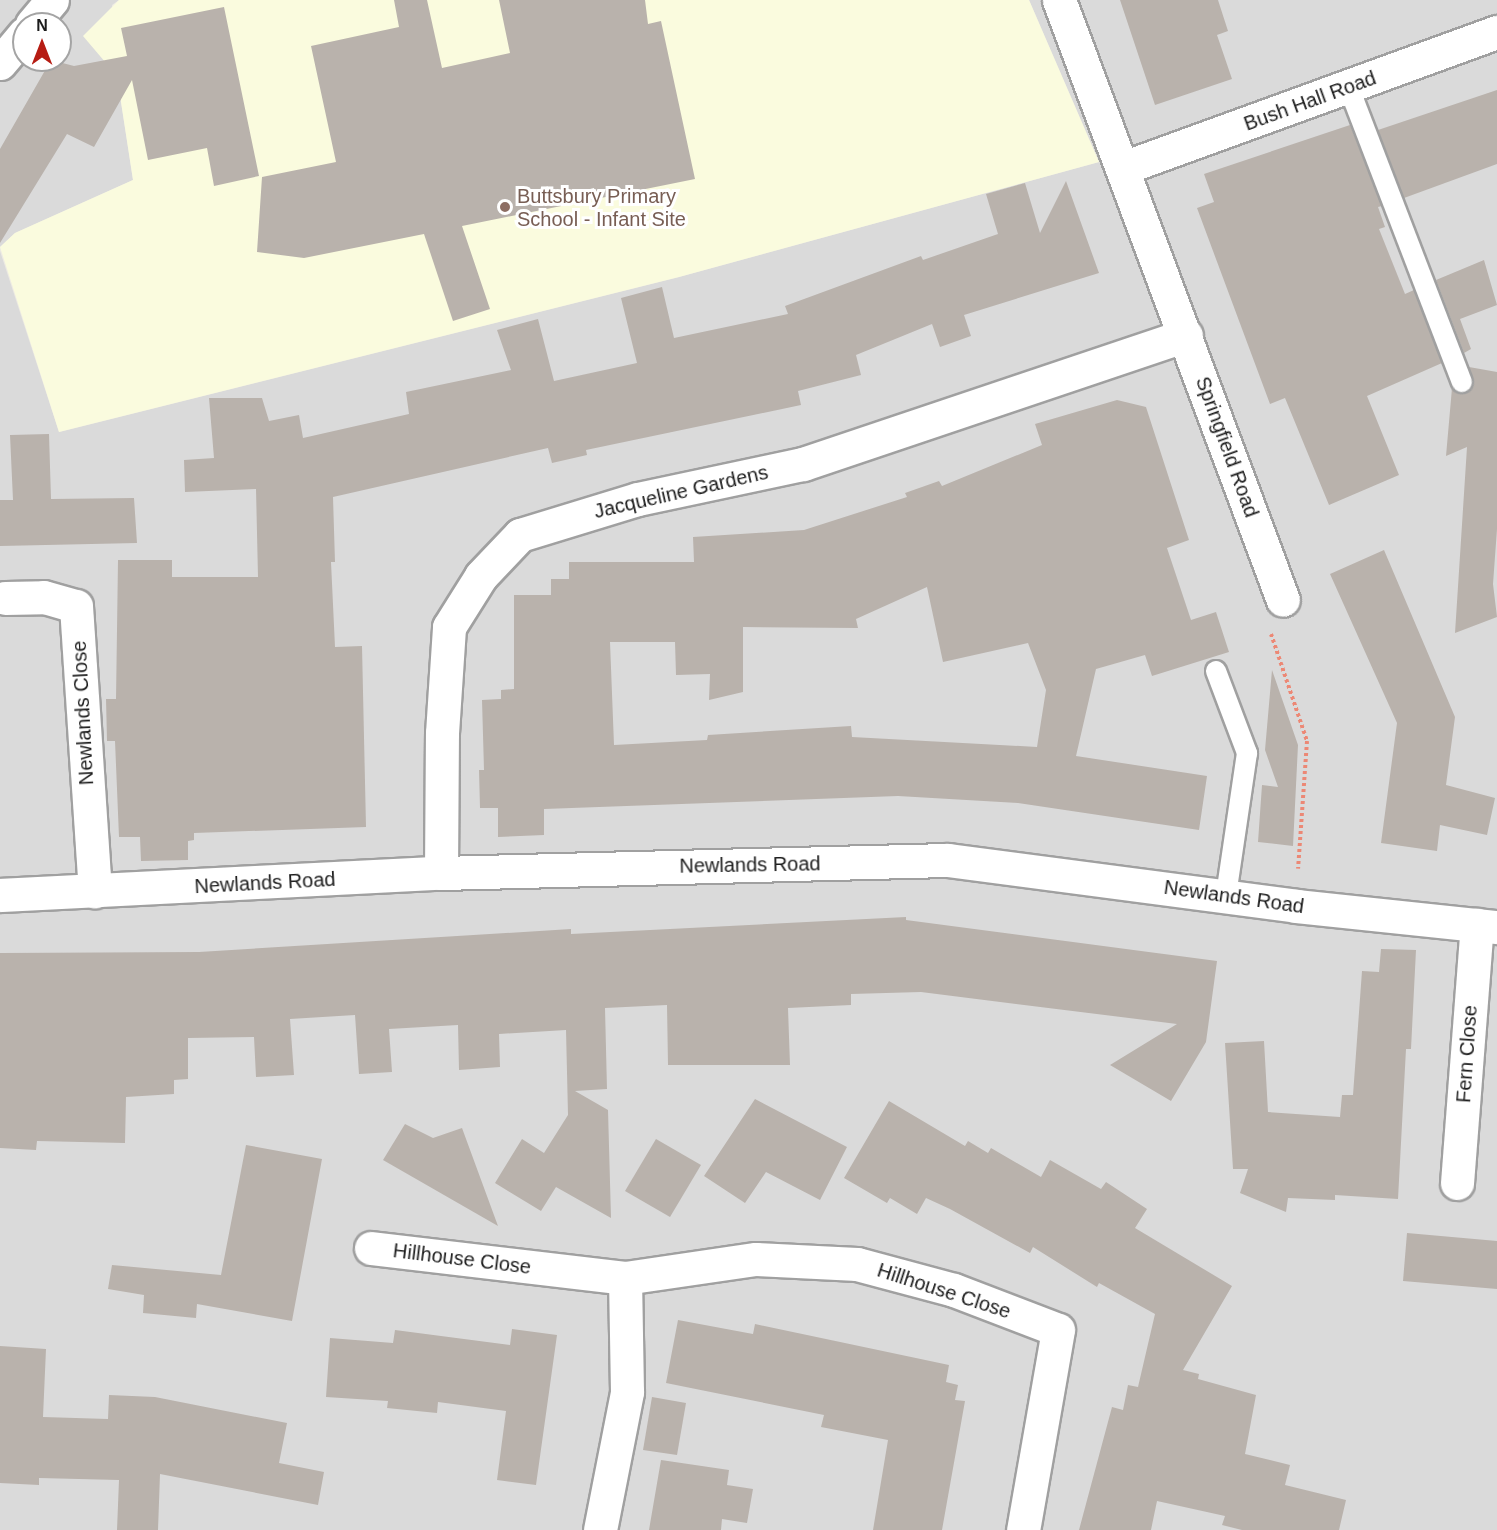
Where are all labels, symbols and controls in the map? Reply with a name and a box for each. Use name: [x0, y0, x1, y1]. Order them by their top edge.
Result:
north arrow: [12, 12, 72, 72]
text: N: [36, 17, 48, 34]
street label: Bush Hall Road: [1241, 66, 1379, 136]
place label: Buttsbury Primary School - Infant Site: [517, 184, 686, 231]
marker: Buttsbury Primary School - Infant Site: [498, 200, 512, 214]
street label: Springfield Road: [1190, 373, 1264, 521]
street label: Jacqueline Gardens: [592, 460, 770, 524]
street label: Newlands Close: [67, 640, 99, 786]
street label: Newlands Road: [679, 852, 821, 878]
street label: Newlands Road: [194, 867, 336, 899]
street label: Newlands Road: [1162, 875, 1306, 919]
street label: Fern Close: [1452, 1004, 1482, 1104]
street label: Hillhouse Close: [392, 1239, 532, 1279]
street label: Hillhouse Close: [874, 1258, 1014, 1324]

